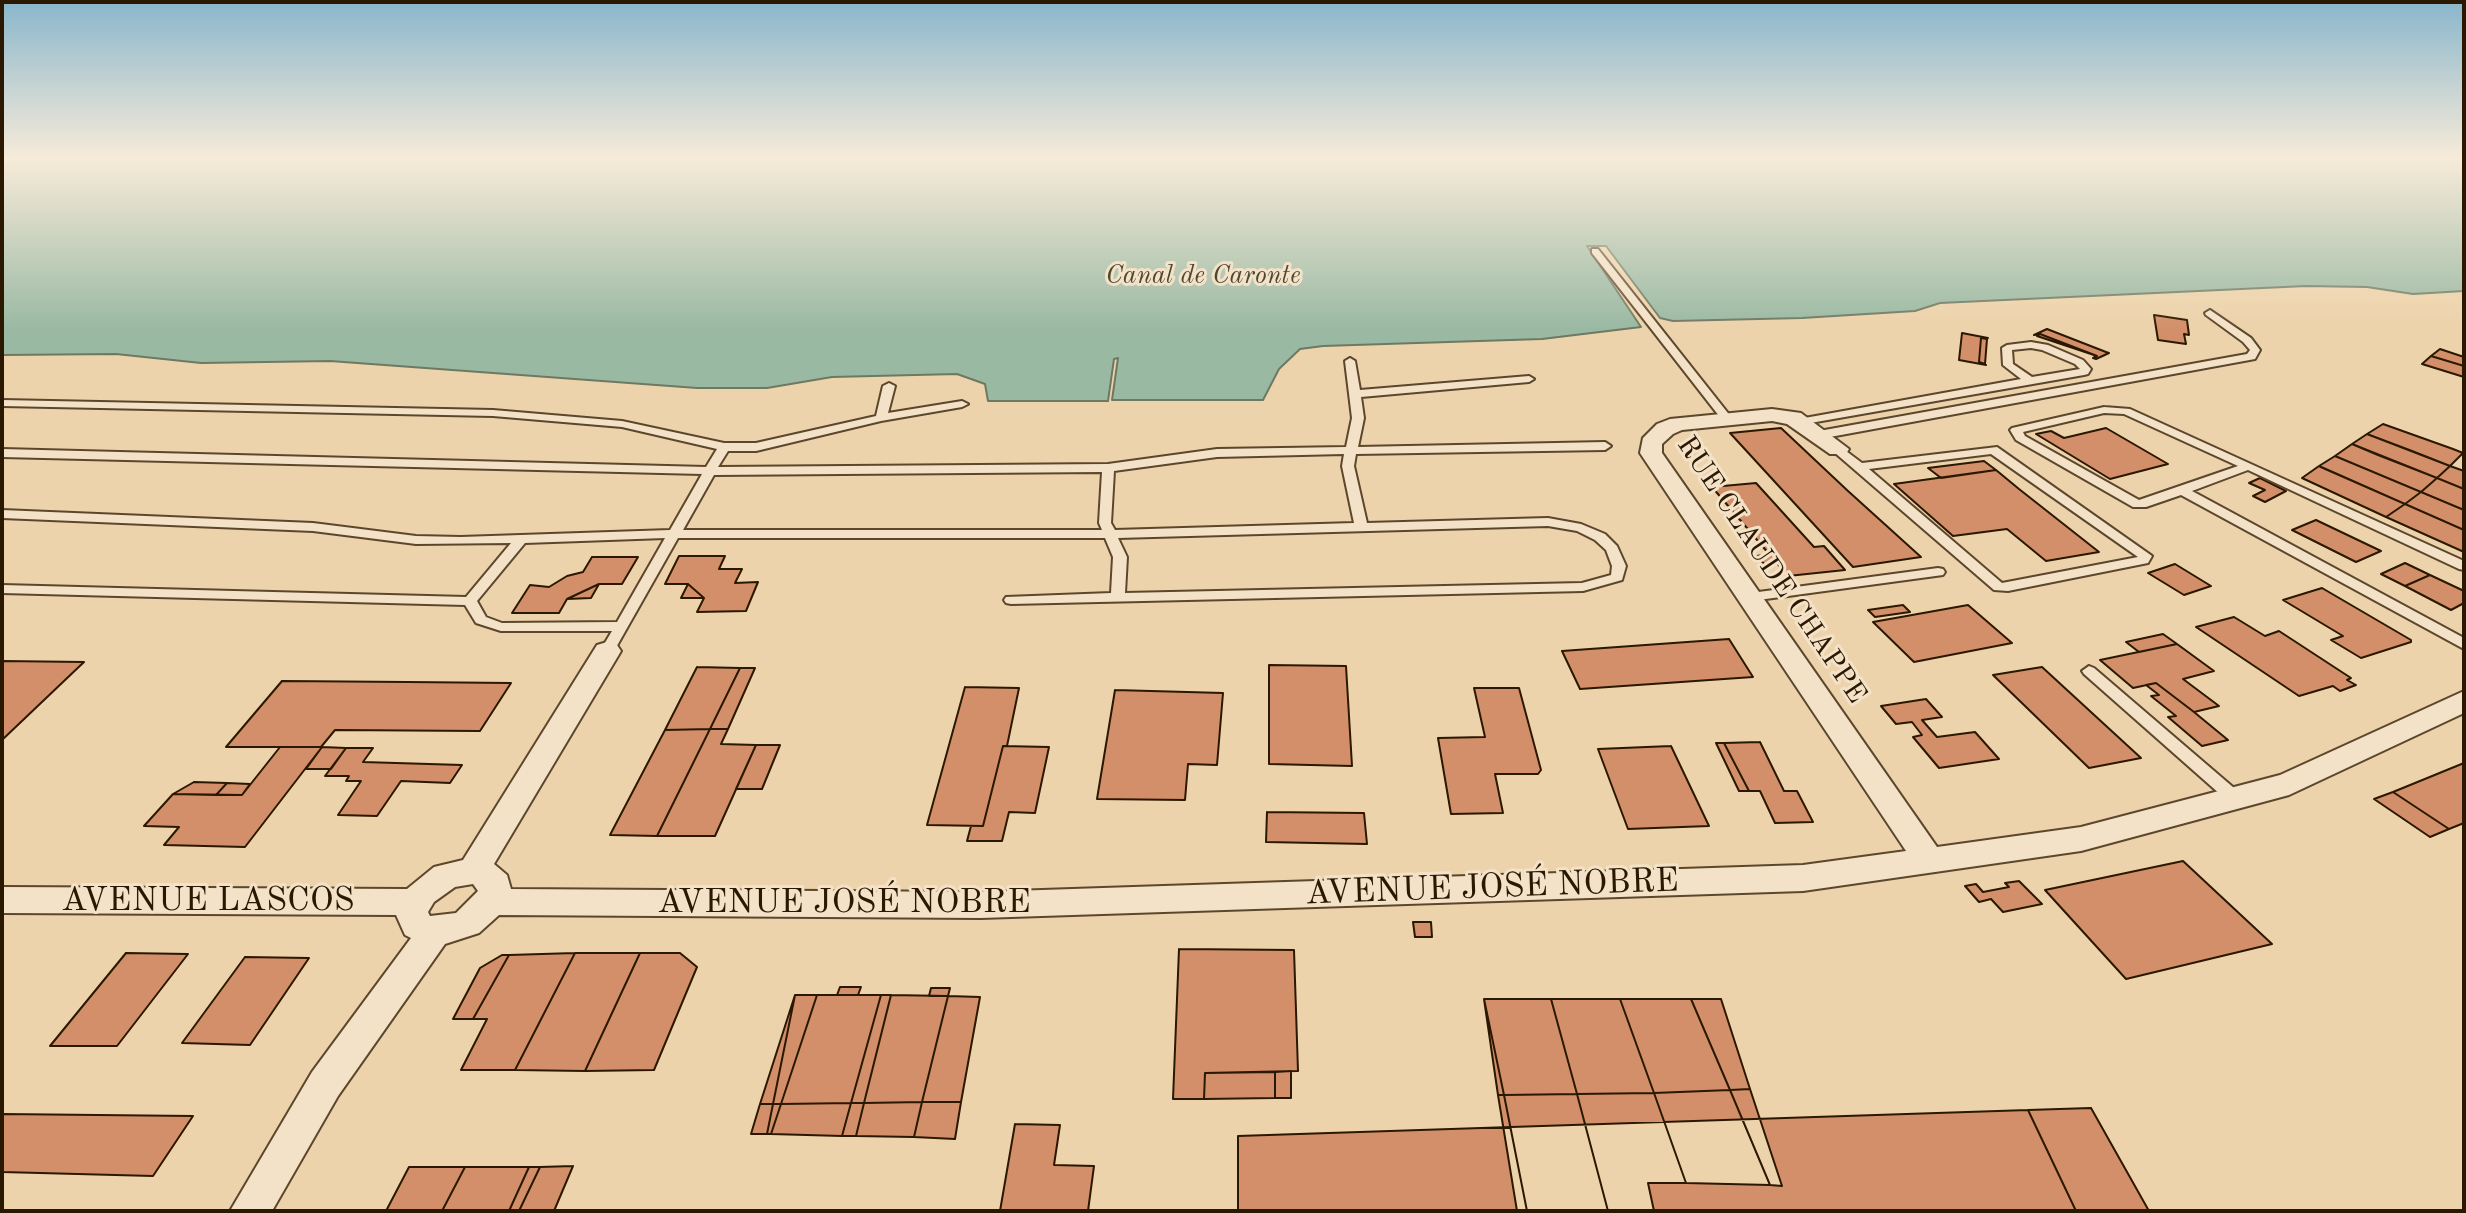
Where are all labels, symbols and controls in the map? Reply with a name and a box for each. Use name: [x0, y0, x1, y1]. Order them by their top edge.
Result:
water label: Canal de Caronte: [1105, 260, 1301, 292]
street label: RUE CLAUDE CHAPPE: [1669, 430, 1873, 710]
street label: AVENUE JOSÉ NOBRE: [1305, 861, 1679, 915]
street label: AVENUE LASCOS: [61, 881, 355, 921]
street label: AVENUE JOSÉ NOBRE: [657, 883, 1031, 923]

